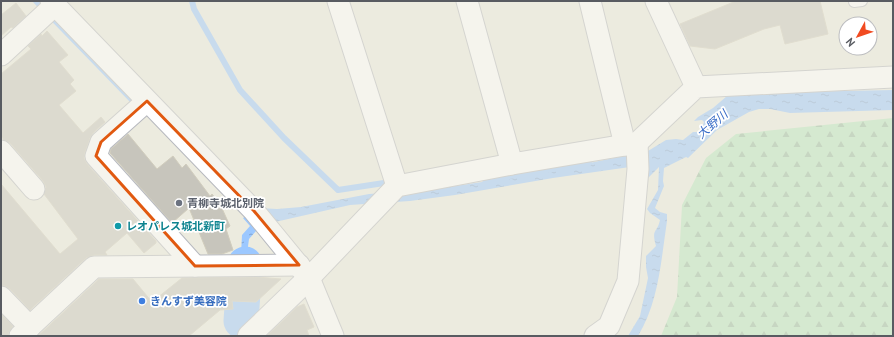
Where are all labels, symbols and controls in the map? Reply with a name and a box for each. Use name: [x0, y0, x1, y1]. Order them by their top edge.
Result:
north arrow: [838, 16, 878, 56]
text: N: [843, 35, 858, 50]
water label: 大野川: [693, 105, 732, 141]
place label: 青柳寺城北別院: [187, 196, 264, 210]
marker: 青柳寺城北別院: [174, 198, 184, 208]
place label: レオパレス城北新町: [126, 219, 225, 233]
marker: レオパレス城北新町: [113, 221, 123, 231]
place label: きんすず美容院: [150, 294, 227, 308]
marker: きんすず美容院: [137, 296, 147, 306]

